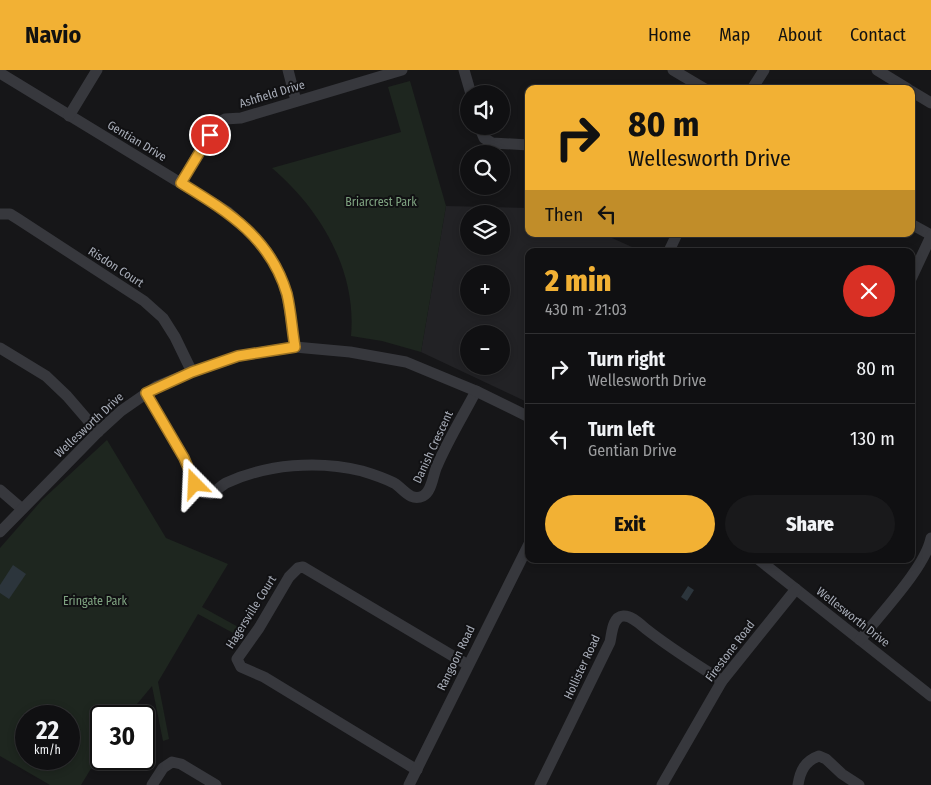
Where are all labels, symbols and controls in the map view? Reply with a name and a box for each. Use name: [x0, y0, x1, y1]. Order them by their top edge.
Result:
text: Navio: [25, 21, 81, 49]
text: Home: [648, 24, 691, 46]
text: Map: [719, 24, 750, 46]
text: About: [778, 24, 822, 46]
text: Contact: [850, 24, 906, 46]
street label: Ashfield Drive: [238, 77, 306, 111]
map controls: [460, 85, 510, 375]
button: sound: [460, 85, 510, 135]
text: 80 m: [628, 103, 700, 145]
icon: right: [545, 105, 610, 170]
pin: [189, 114, 231, 156]
street label: Gentian Drive: [105, 118, 169, 164]
icon: arrive: [196, 121, 224, 149]
button: search: [460, 145, 510, 195]
text: Wellesworth Drive: [628, 145, 791, 172]
park label: Briarcrest Park: [345, 195, 417, 209]
icon: left: [593, 200, 621, 228]
text: Then: [545, 203, 583, 226]
button: layers: [460, 205, 510, 255]
street label: Risdon Court: [86, 244, 146, 290]
text: 2 min: [545, 263, 611, 299]
button: +: [460, 265, 510, 315]
button: close: [843, 265, 895, 317]
text: 430 m · 21:03: [545, 300, 627, 319]
button: −: [460, 325, 510, 375]
text: Turn right: [588, 348, 665, 371]
icon: right: [545, 355, 573, 383]
text: 80 m: [857, 357, 895, 380]
text: Wellesworth Drive: [588, 371, 707, 390]
street label: Wellesworth Drive: [52, 390, 126, 460]
street label: Danish Crescent: [410, 409, 456, 485]
text: Turn left: [588, 418, 655, 441]
icon: left: [545, 425, 573, 453]
text: 130 m: [850, 427, 895, 450]
text: Gentian Drive: [588, 441, 677, 460]
position arrow: [168, 457, 220, 509]
button: Exit: [545, 495, 715, 553]
button: Share: [725, 495, 895, 553]
street label: Hagersville Court: [223, 573, 279, 651]
street label: Wellesworth Drive: [814, 584, 892, 650]
park label: Eringate Park: [63, 594, 127, 608]
street label: Firestone Road: [702, 618, 758, 684]
street label: Rangoon Road: [434, 623, 478, 693]
street label: Hollister Road: [561, 632, 603, 702]
speed limit sign: 30: [90, 705, 155, 770]
text: 22: [36, 716, 59, 746]
text: km/h: [34, 743, 61, 757]

